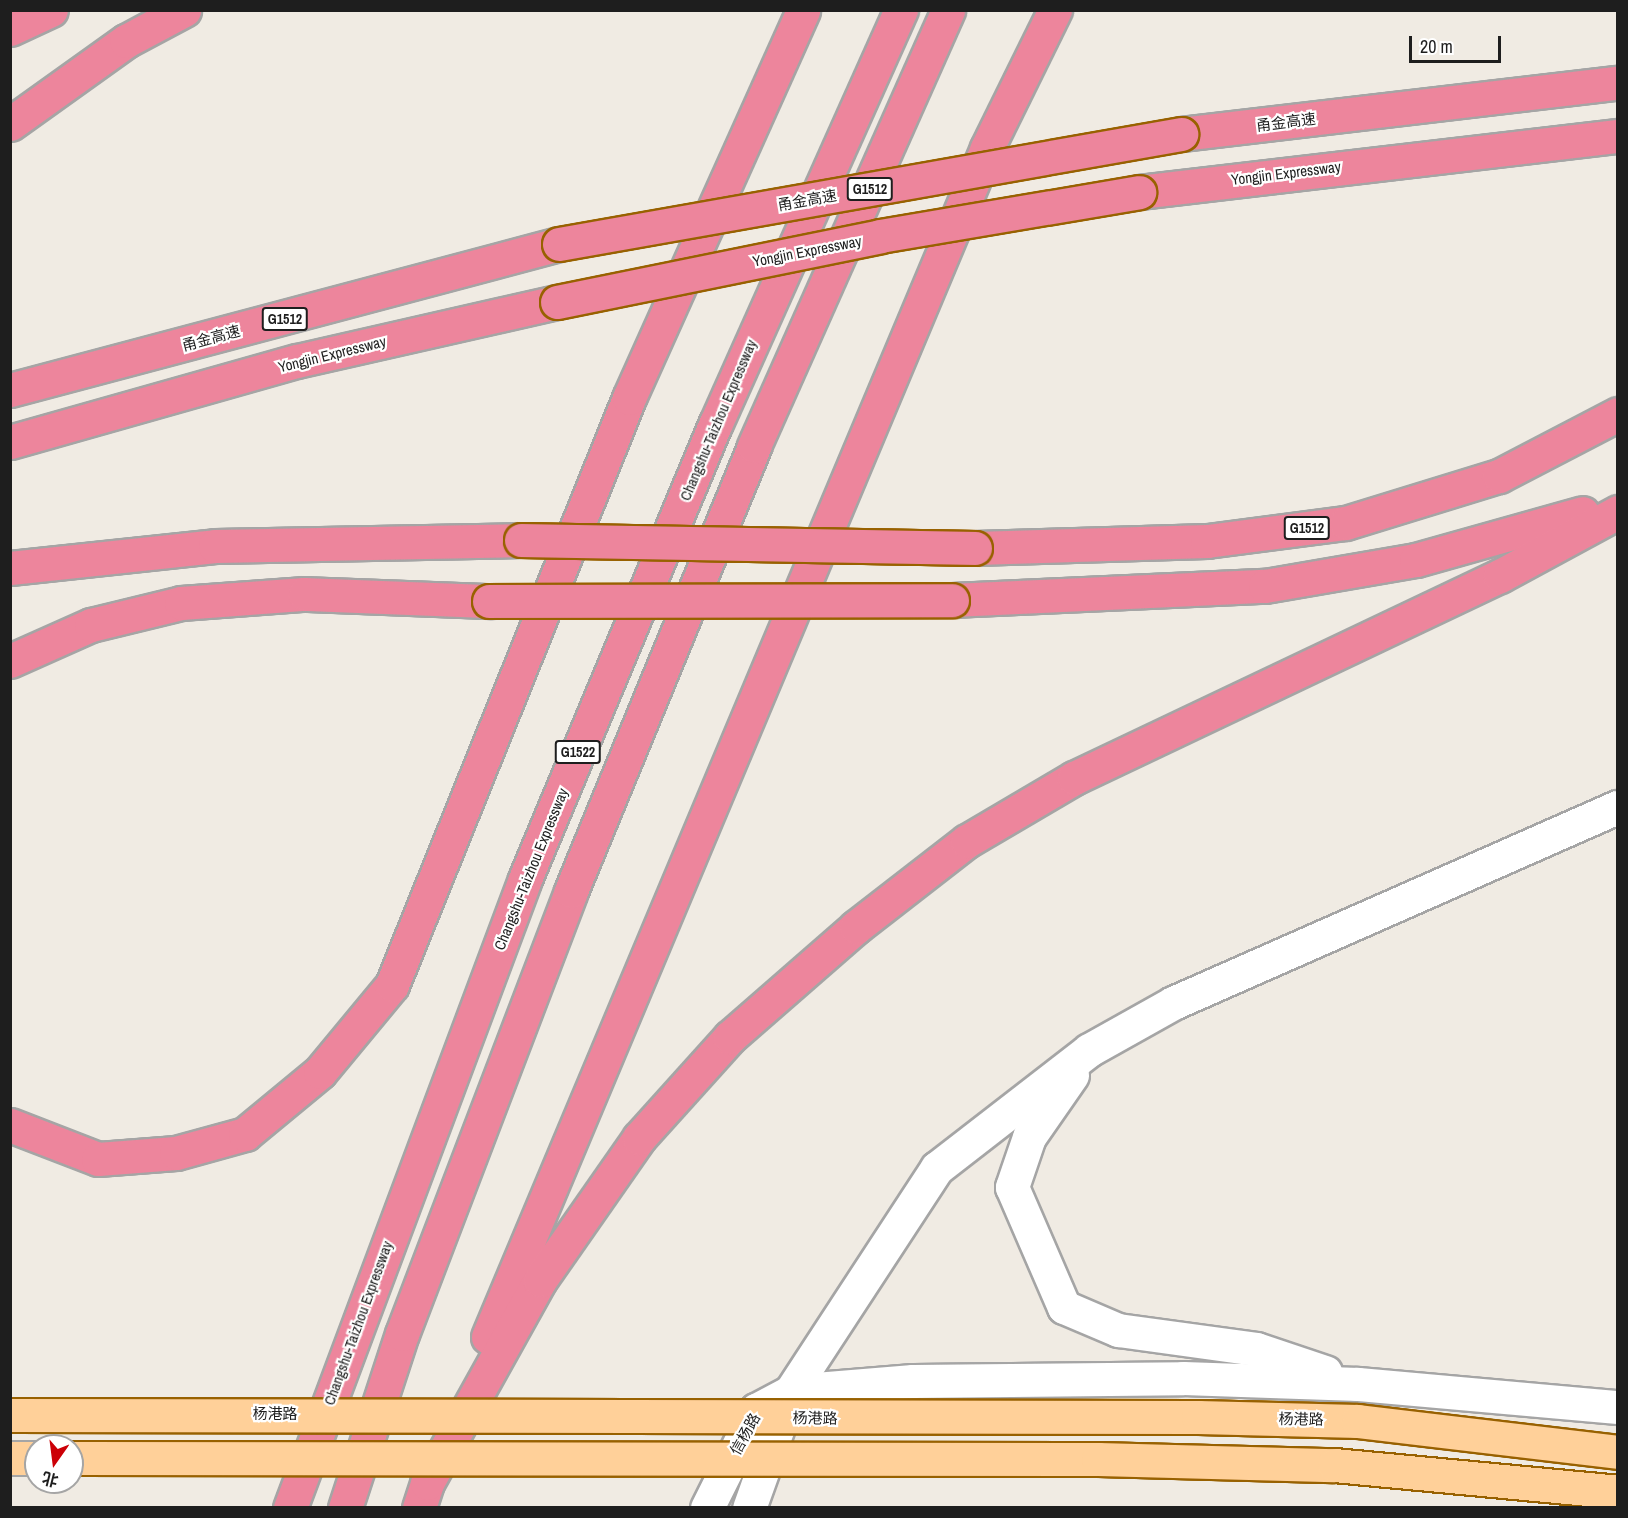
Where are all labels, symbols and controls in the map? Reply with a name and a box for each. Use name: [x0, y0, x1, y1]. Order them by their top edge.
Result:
scale bar: [1412, 24, 1504, 62]
text: 20 m: [1420, 34, 1453, 59]
street label: 甬金高速: [1255, 109, 1317, 135]
street label: Yongjin Expressway: [1230, 157, 1342, 189]
road number: G1512: [846, 178, 894, 200]
street label: 甬金高速: [776, 186, 838, 214]
street label: Yongjin Expressway: [751, 232, 863, 270]
road number: G1512: [261, 308, 309, 330]
street label: 甬金高速: [180, 322, 242, 354]
street label: Yongjin Expressway: [276, 332, 388, 376]
street label: Changshu-Taizhou Expressway: [676, 337, 760, 503]
road number: G1512: [1283, 517, 1331, 539]
road number: G1522: [554, 741, 602, 763]
street label: Changshu-Taizhou Expressway: [490, 785, 572, 953]
street label: Changshu-Taizhou Expressway: [320, 1239, 396, 1407]
street label: 杨港路: [253, 1405, 297, 1423]
street label: 杨港路: [792, 1409, 838, 1427]
street label: 信杨路: [726, 1410, 764, 1458]
street label: 杨港路: [1278, 1410, 1324, 1428]
north arrow: [24, 1434, 84, 1494]
text: 北: [40, 1467, 61, 1492]

